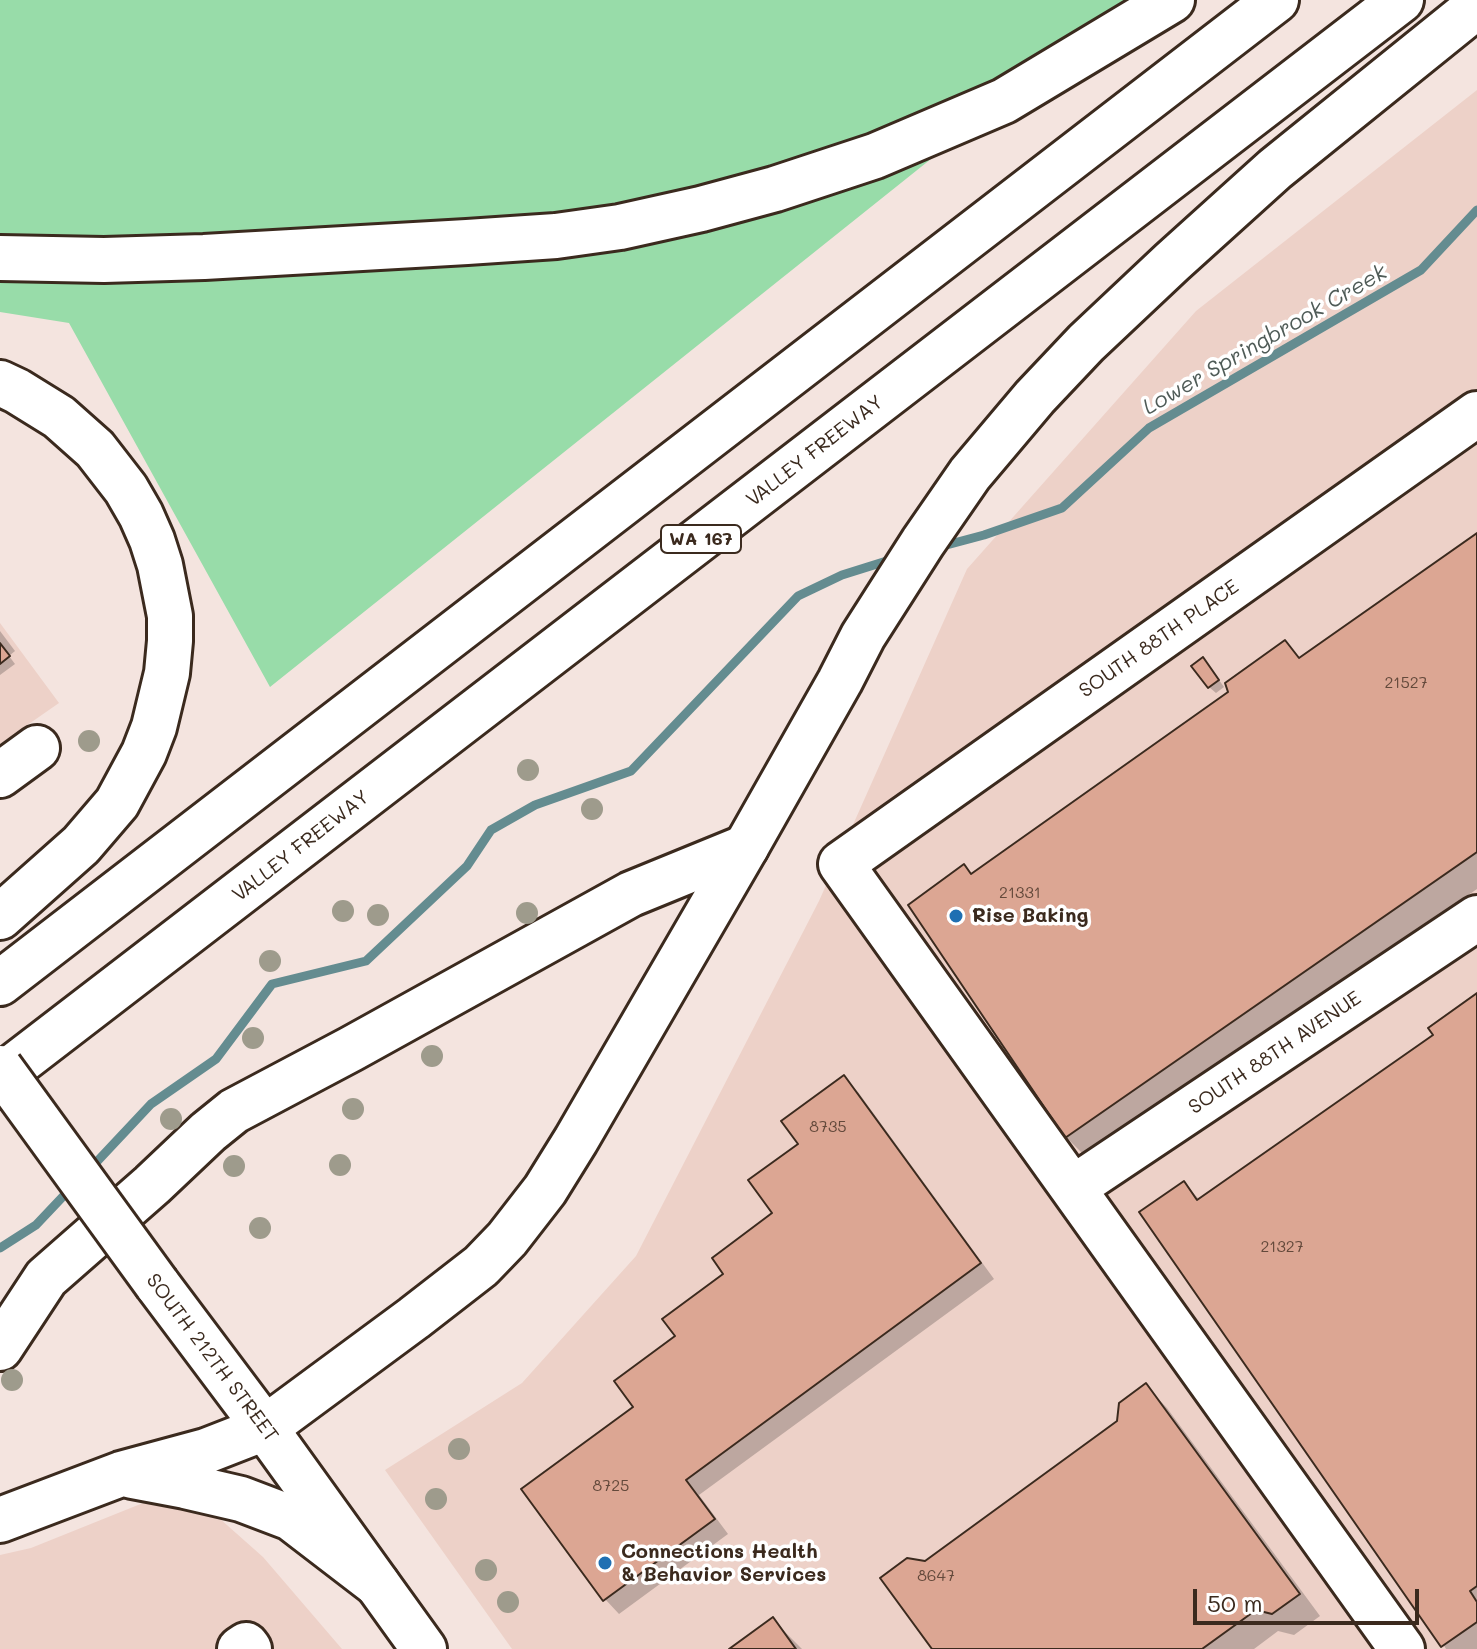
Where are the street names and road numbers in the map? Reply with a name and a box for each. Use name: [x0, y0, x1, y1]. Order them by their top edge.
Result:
street label: VALLEY FREEWAY: [742, 390, 888, 512]
road number: WA 167: [661, 525, 741, 553]
street label: SOUTH 88TH PLACE: [1075, 575, 1243, 703]
street label: VALLEY FREEWAY: [228, 785, 374, 907]
street label: SOUTH 88TH AVENUE: [1184, 986, 1366, 1120]
street label: SOUTH 212TH STREET: [141, 1269, 283, 1447]

